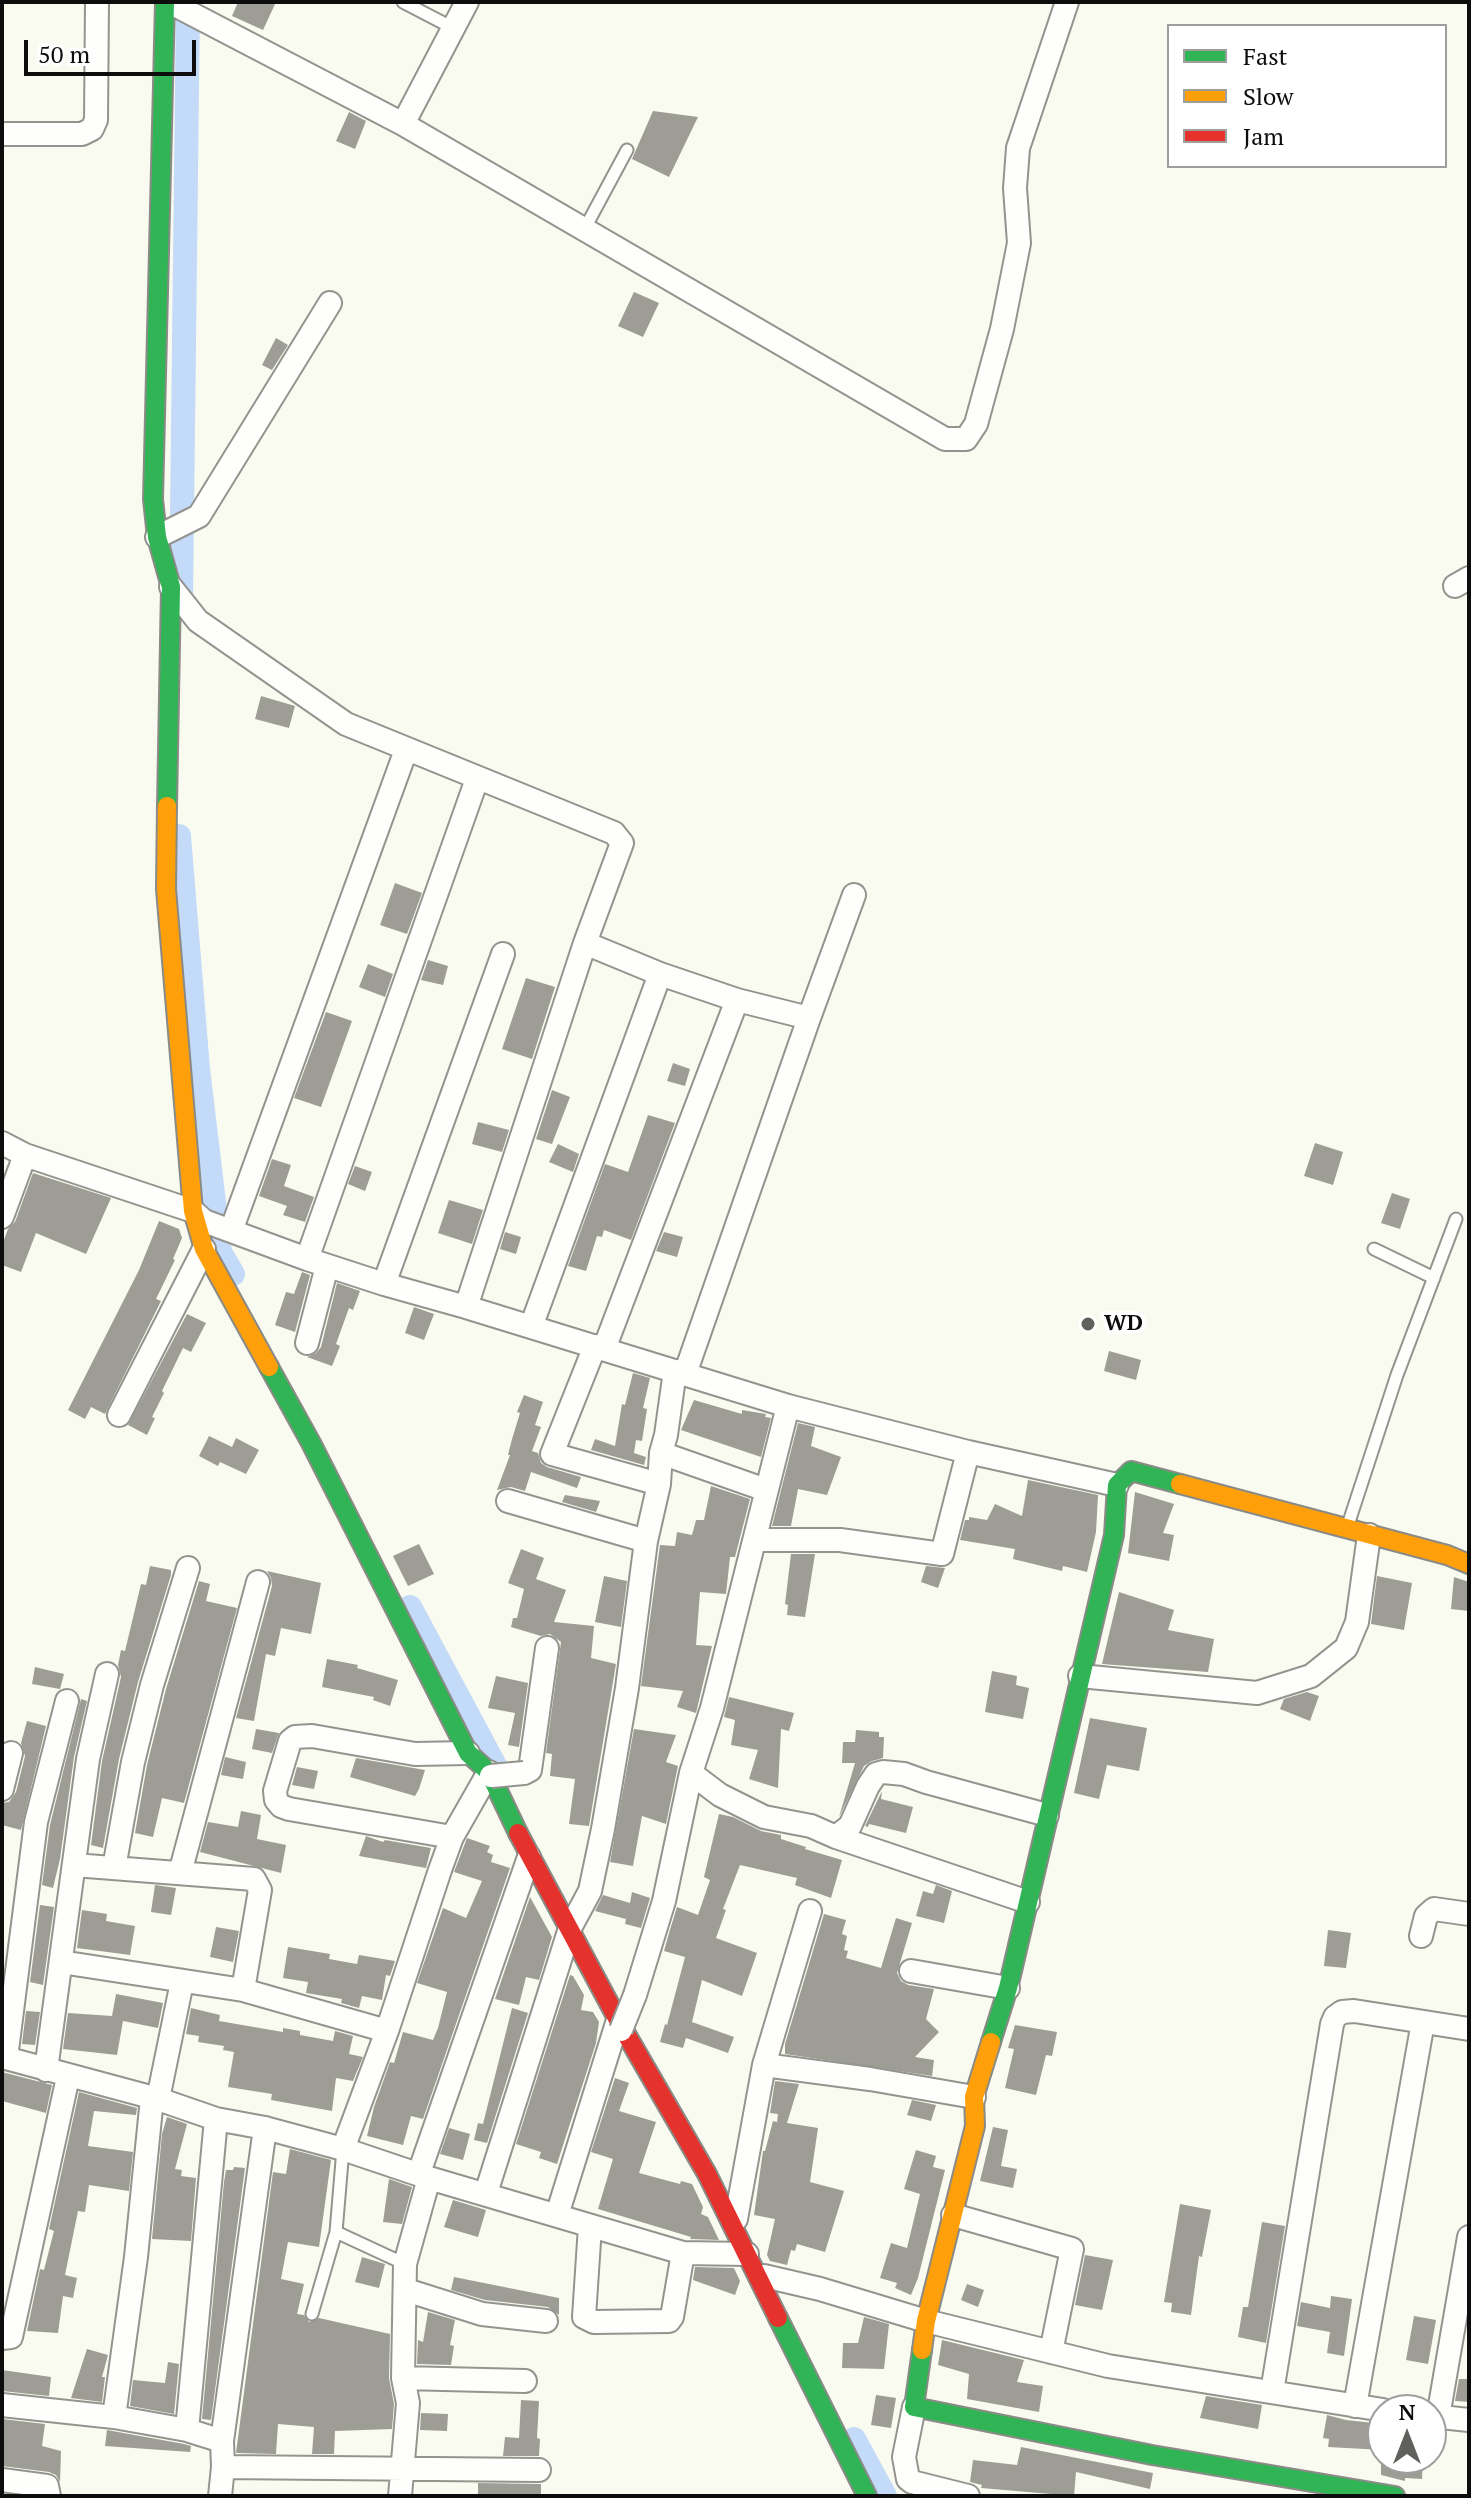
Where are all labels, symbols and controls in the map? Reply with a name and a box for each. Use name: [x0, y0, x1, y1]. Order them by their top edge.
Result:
scale bar: [28, 24, 200, 74]
legend: [1167, 24, 1447, 168]
text: 50 m: [38, 38, 90, 70]
text: Fast: [1243, 40, 1287, 72]
text: Slow: [1243, 80, 1294, 112]
text: Jam: [1243, 120, 1284, 152]
place label: WD: [1104, 1311, 1143, 1337]
marker: WD: [1079, 1315, 1097, 1333]
north arrow: [1367, 2394, 1447, 2474]
text: N: [1399, 2397, 1415, 2426]

